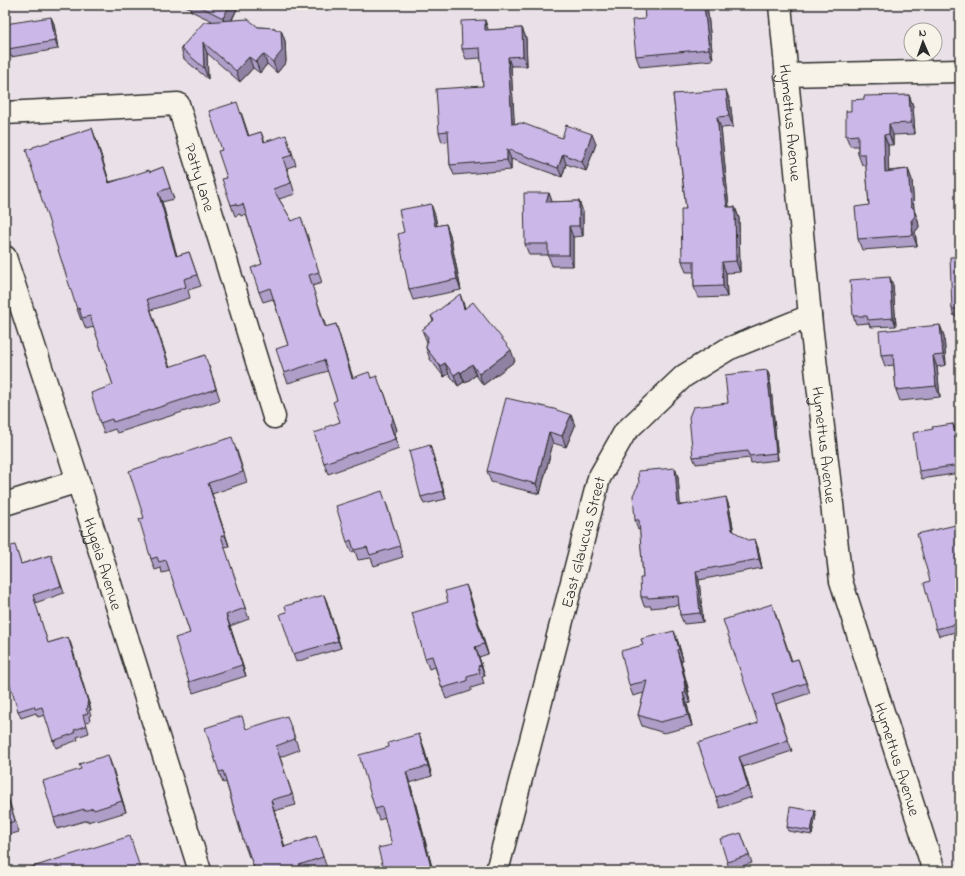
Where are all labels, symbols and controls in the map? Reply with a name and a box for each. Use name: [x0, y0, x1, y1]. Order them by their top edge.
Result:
north arrow: [903, 22, 943, 62]
text: N: [919, 25, 927, 41]
street label: Hymettus Avenue: [772, 63, 807, 183]
street label: Patty Lane: [177, 141, 221, 216]
street label: Hymettus Avenue: [804, 385, 842, 506]
street label: East Glaucus Street: [556, 473, 613, 611]
street label: Hygeia Avenue: [76, 515, 128, 614]
street label: Hymettus Avenue: [867, 700, 926, 820]

